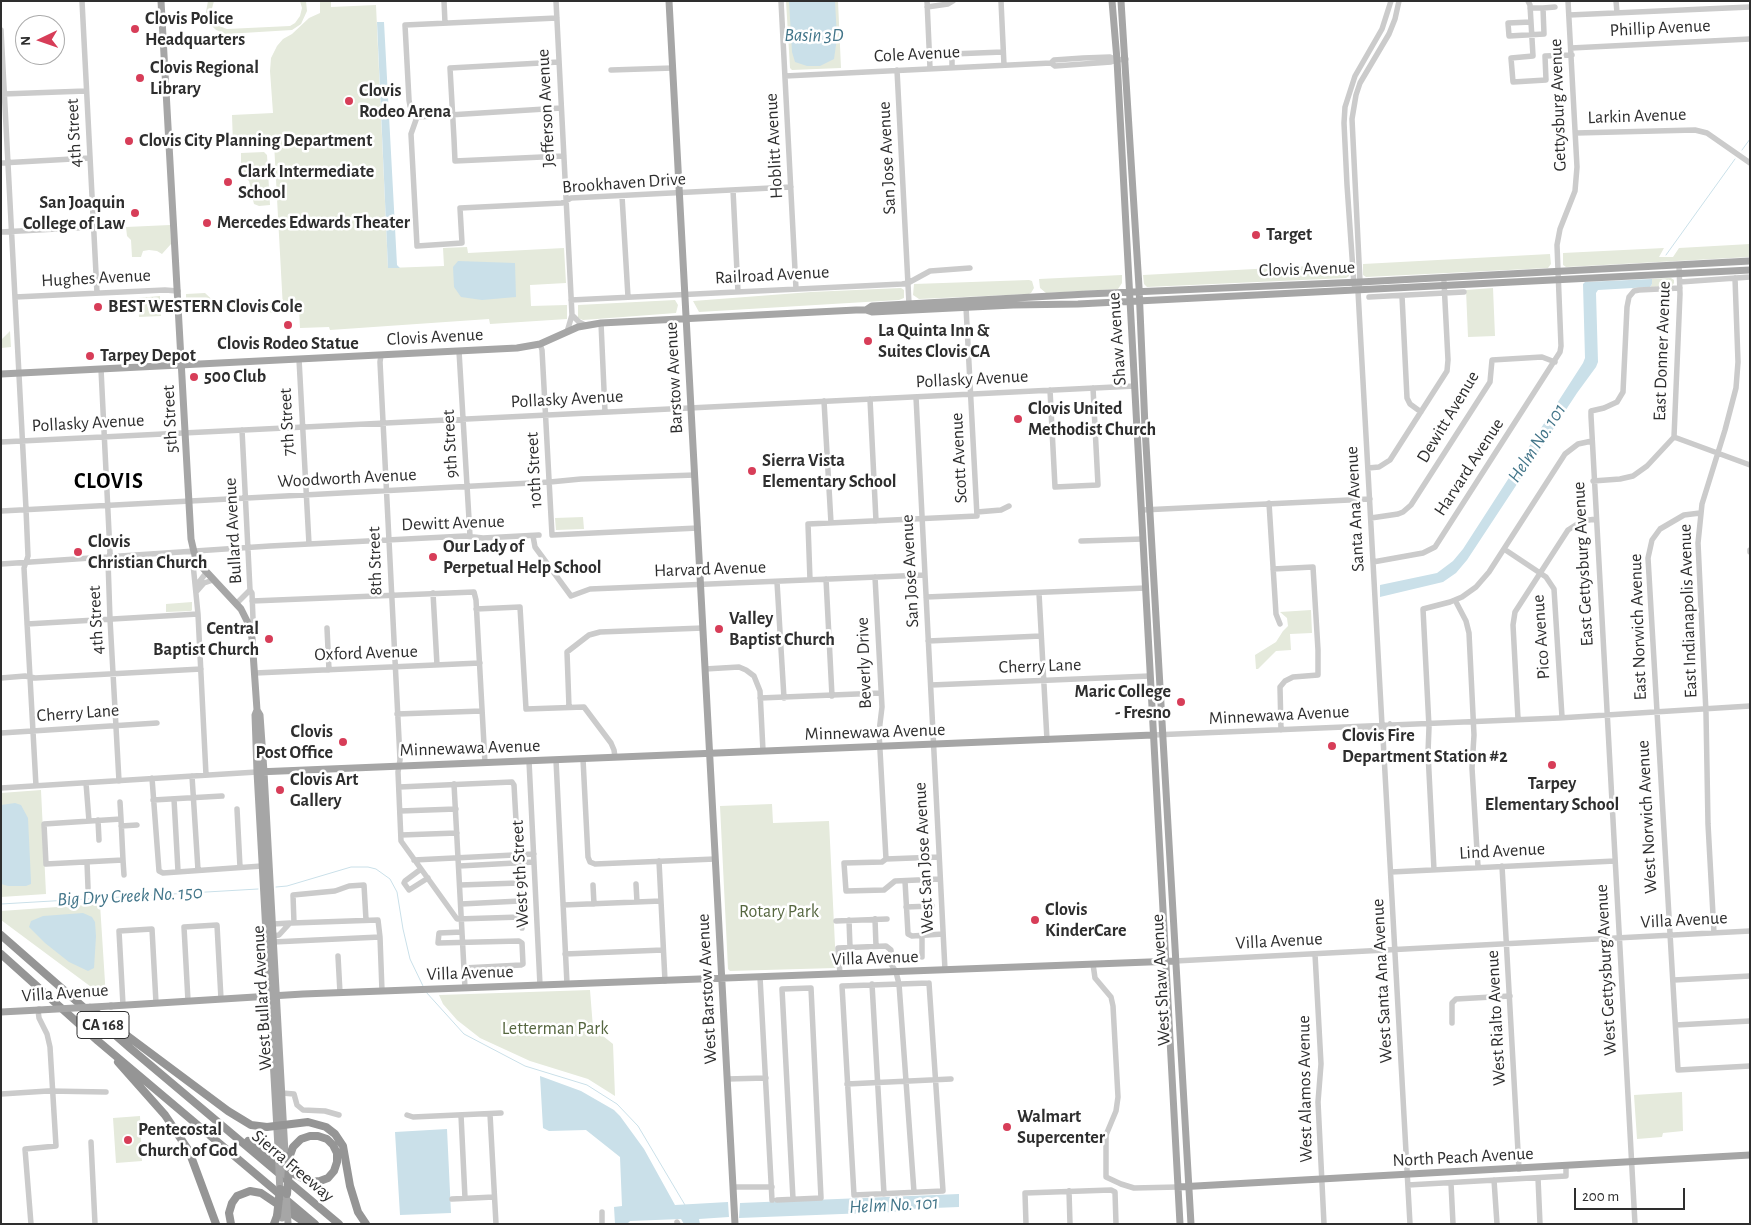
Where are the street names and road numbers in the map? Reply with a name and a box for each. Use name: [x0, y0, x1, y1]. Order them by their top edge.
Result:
street label: Phillip Avenue: [1609, 15, 1711, 41]
street label: Gettysburg Avenue: [1545, 38, 1571, 172]
street label: Cole Avenue: [873, 41, 961, 67]
street label: Jefferson Avenue: [532, 48, 560, 168]
street label: Hoblitt Avenue: [760, 93, 788, 199]
street label: 4th Street: [61, 98, 87, 168]
street label: San Jose Avenue: [873, 101, 901, 215]
street label: Larkin Avenue: [1587, 103, 1687, 129]
street label: Brookhaven Drive: [561, 168, 687, 198]
street label: Clovis Avenue: [1258, 257, 1356, 281]
street label: Railroad Avenue: [714, 261, 830, 289]
street label: Hughes Avenue: [41, 264, 151, 292]
street label: East Donner Avenue: [1649, 281, 1675, 421]
street label: Shaw Avenue: [1103, 292, 1131, 386]
street label: Barstow Avenue: [660, 322, 688, 434]
street label: Clovis Avenue: [386, 324, 484, 350]
street label: Pollasky Avenue: [915, 365, 1029, 393]
street label: Dewitt Avenue: [1412, 367, 1484, 467]
street label: 5th Street: [157, 384, 183, 454]
street label: Pollasky Avenue: [510, 385, 624, 413]
street label: 7th Street: [274, 388, 300, 456]
street label: Pollasky Avenue: [31, 409, 145, 437]
street label: 9th Street: [437, 409, 463, 479]
street label: Scott Avenue: [946, 412, 972, 504]
street label: Harvard Avenue: [1429, 414, 1509, 520]
street label: 10th Street: [521, 431, 547, 509]
street label: Santa Ana Avenue: [1341, 446, 1369, 572]
street label: Woodworth Avenue: [277, 464, 417, 492]
street label: Bullard Avenue: [219, 477, 247, 585]
street label: East Gettysburg Avenue: [1568, 481, 1598, 647]
street label: Dewitt Avenue: [401, 510, 505, 536]
street label: San Jose Avenue: [896, 514, 924, 628]
street label: East Indianapolis Avenue: [1674, 524, 1702, 698]
street label: 8th Street: [363, 526, 387, 596]
street label: East Norwich Avenue: [1625, 553, 1651, 701]
street label: Harvard Avenue: [654, 556, 766, 582]
street label: 4th Street: [83, 585, 109, 655]
street label: Pico Avenue: [1527, 594, 1555, 680]
street label: Beverly Drive: [852, 617, 876, 709]
street label: Oxford Avenue: [314, 640, 418, 666]
street label: Cherry Lane: [998, 654, 1082, 678]
street label: Cherry Lane: [36, 699, 120, 727]
street label: Minnewawa Avenue: [1208, 701, 1350, 729]
street label: Minnewawa Avenue: [804, 719, 946, 745]
street label: Minnewawa Avenue: [399, 735, 541, 761]
street label: West Norwich Avenue: [1632, 740, 1662, 894]
street label: West San Jose Avenue: [909, 782, 939, 934]
street label: West 9th Street: [506, 820, 534, 928]
street label: Lind Avenue: [1459, 838, 1545, 864]
street label: West Gettysburg Avenue: [1591, 884, 1621, 1056]
street label: West Santa Ana Avenue: [1367, 898, 1397, 1064]
street label: Villa Avenue: [1640, 907, 1728, 933]
street label: West Barstow Avenue: [692, 913, 722, 1065]
street label: West Shaw Avenue: [1147, 913, 1175, 1047]
street label: West Bullard Avenue: [247, 925, 277, 1071]
street label: Villa Avenue: [1235, 928, 1323, 954]
street label: Villa Avenue: [831, 946, 919, 970]
street label: West Rialto Avenue: [1482, 950, 1510, 1086]
street label: Villa Avenue: [426, 961, 514, 985]
street label: Villa Avenue: [21, 979, 109, 1007]
road number: CA 168: [77, 1012, 129, 1038]
street label: West Alamos Avenue: [1293, 1015, 1317, 1163]
street label: Sierra Freeway: [247, 1125, 339, 1207]
street label: North Peach Avenue: [1392, 1143, 1534, 1171]

